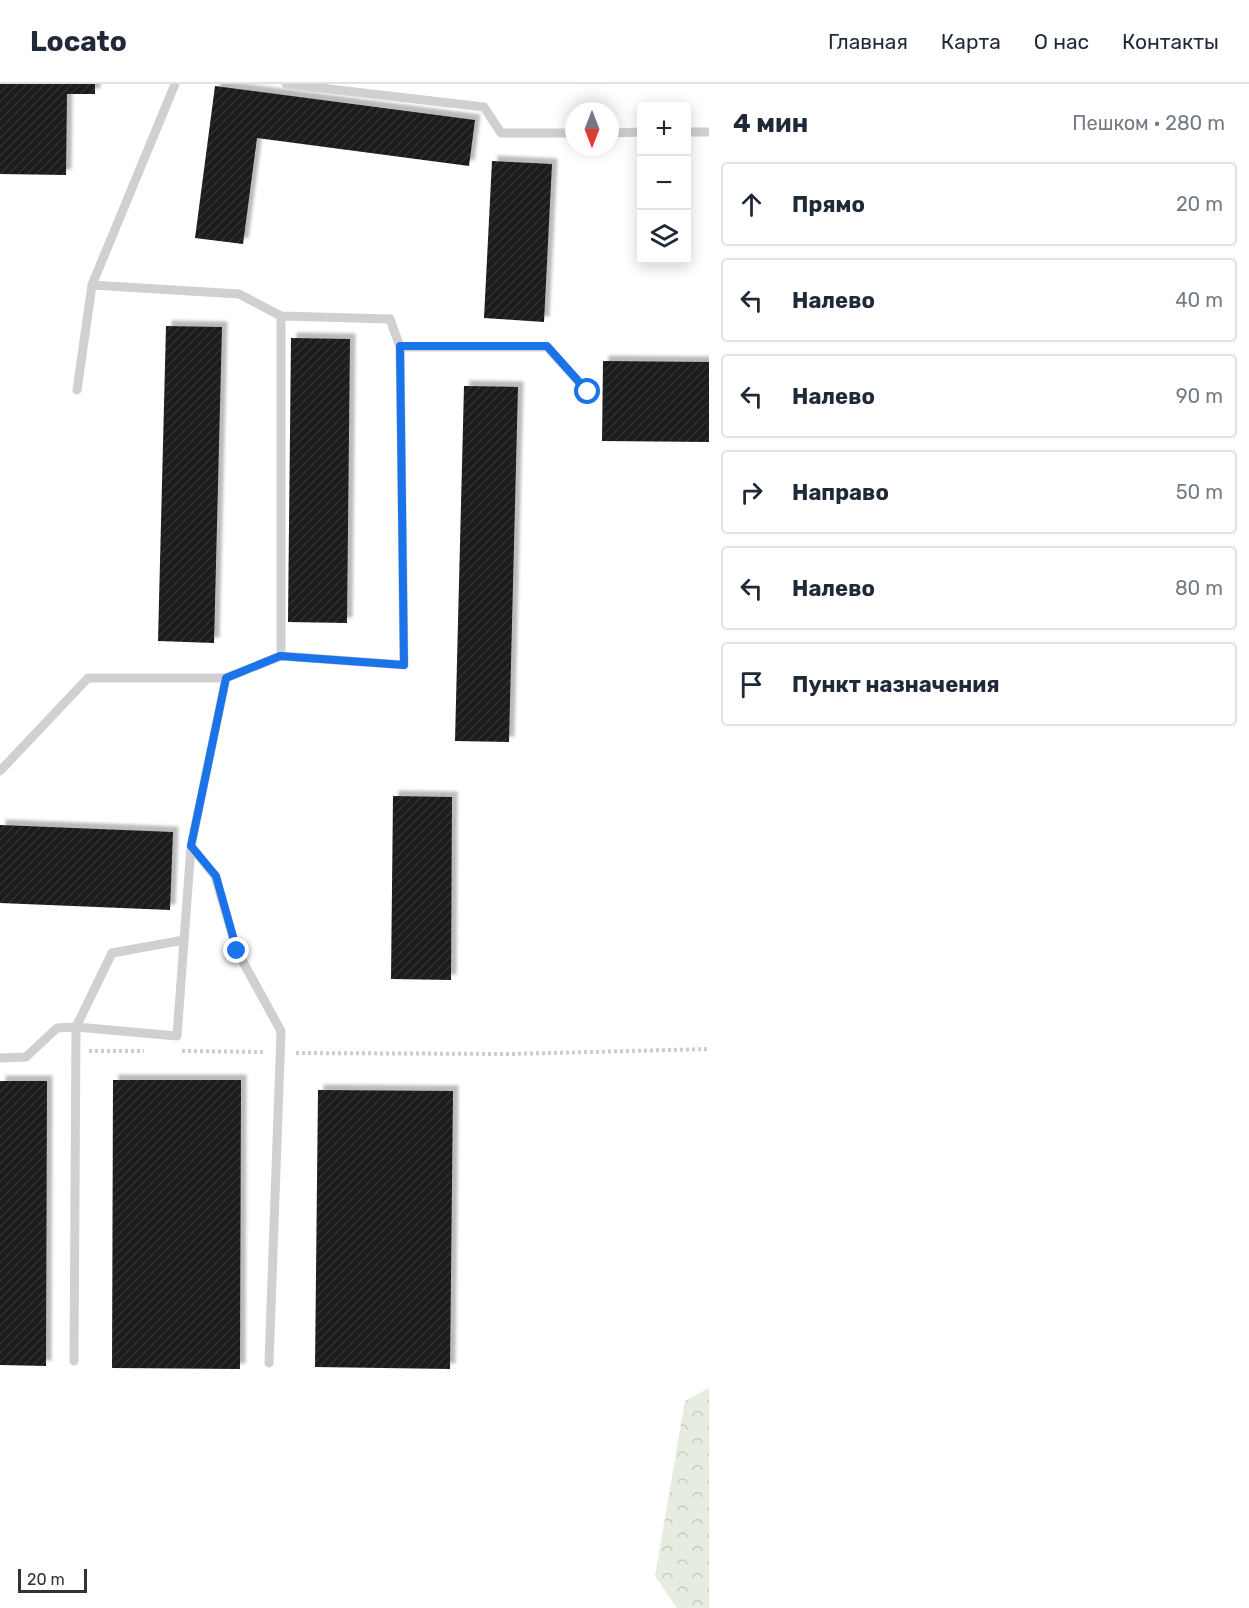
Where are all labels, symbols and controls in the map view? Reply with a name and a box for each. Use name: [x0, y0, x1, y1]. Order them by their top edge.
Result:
text: Locato: [30, 25, 127, 58]
text: Главная: [828, 29, 908, 54]
text: Карта: [941, 29, 1001, 54]
text: О нас: [1034, 29, 1089, 54]
text: Контакты: [1122, 29, 1219, 54]
north arrow: [565, 102, 619, 156]
map controls: [637, 102, 691, 264]
button: +: [637, 102, 691, 156]
text: 4 мин: [733, 108, 808, 139]
text: Пешком · 280 m: [1072, 111, 1225, 135]
button: −: [637, 156, 691, 210]
icon: ahead: [735, 188, 768, 221]
text: Прямо: [792, 191, 865, 218]
text: 20 m: [1176, 192, 1223, 216]
button: layers: [637, 210, 691, 264]
icon: left: [735, 284, 768, 317]
text: Налево: [792, 287, 875, 314]
text: 40 m: [1175, 288, 1223, 312]
route start: [574, 378, 600, 404]
icon: left: [735, 380, 768, 413]
text: Налево: [792, 383, 875, 410]
text: 90 m: [1176, 384, 1223, 408]
icon: right: [735, 476, 768, 509]
text: Направо: [792, 479, 889, 506]
text: 50 m: [1176, 480, 1223, 504]
icon: left: [735, 572, 768, 605]
text: Налево: [792, 575, 875, 602]
text: 80 m: [1175, 576, 1223, 600]
icon: arrive: [735, 668, 768, 701]
text: Пункт назначения: [792, 671, 1000, 698]
route end: [223, 937, 249, 963]
scale bar: [18, 1566, 87, 1594]
text: 20 m: [27, 1570, 65, 1589]

